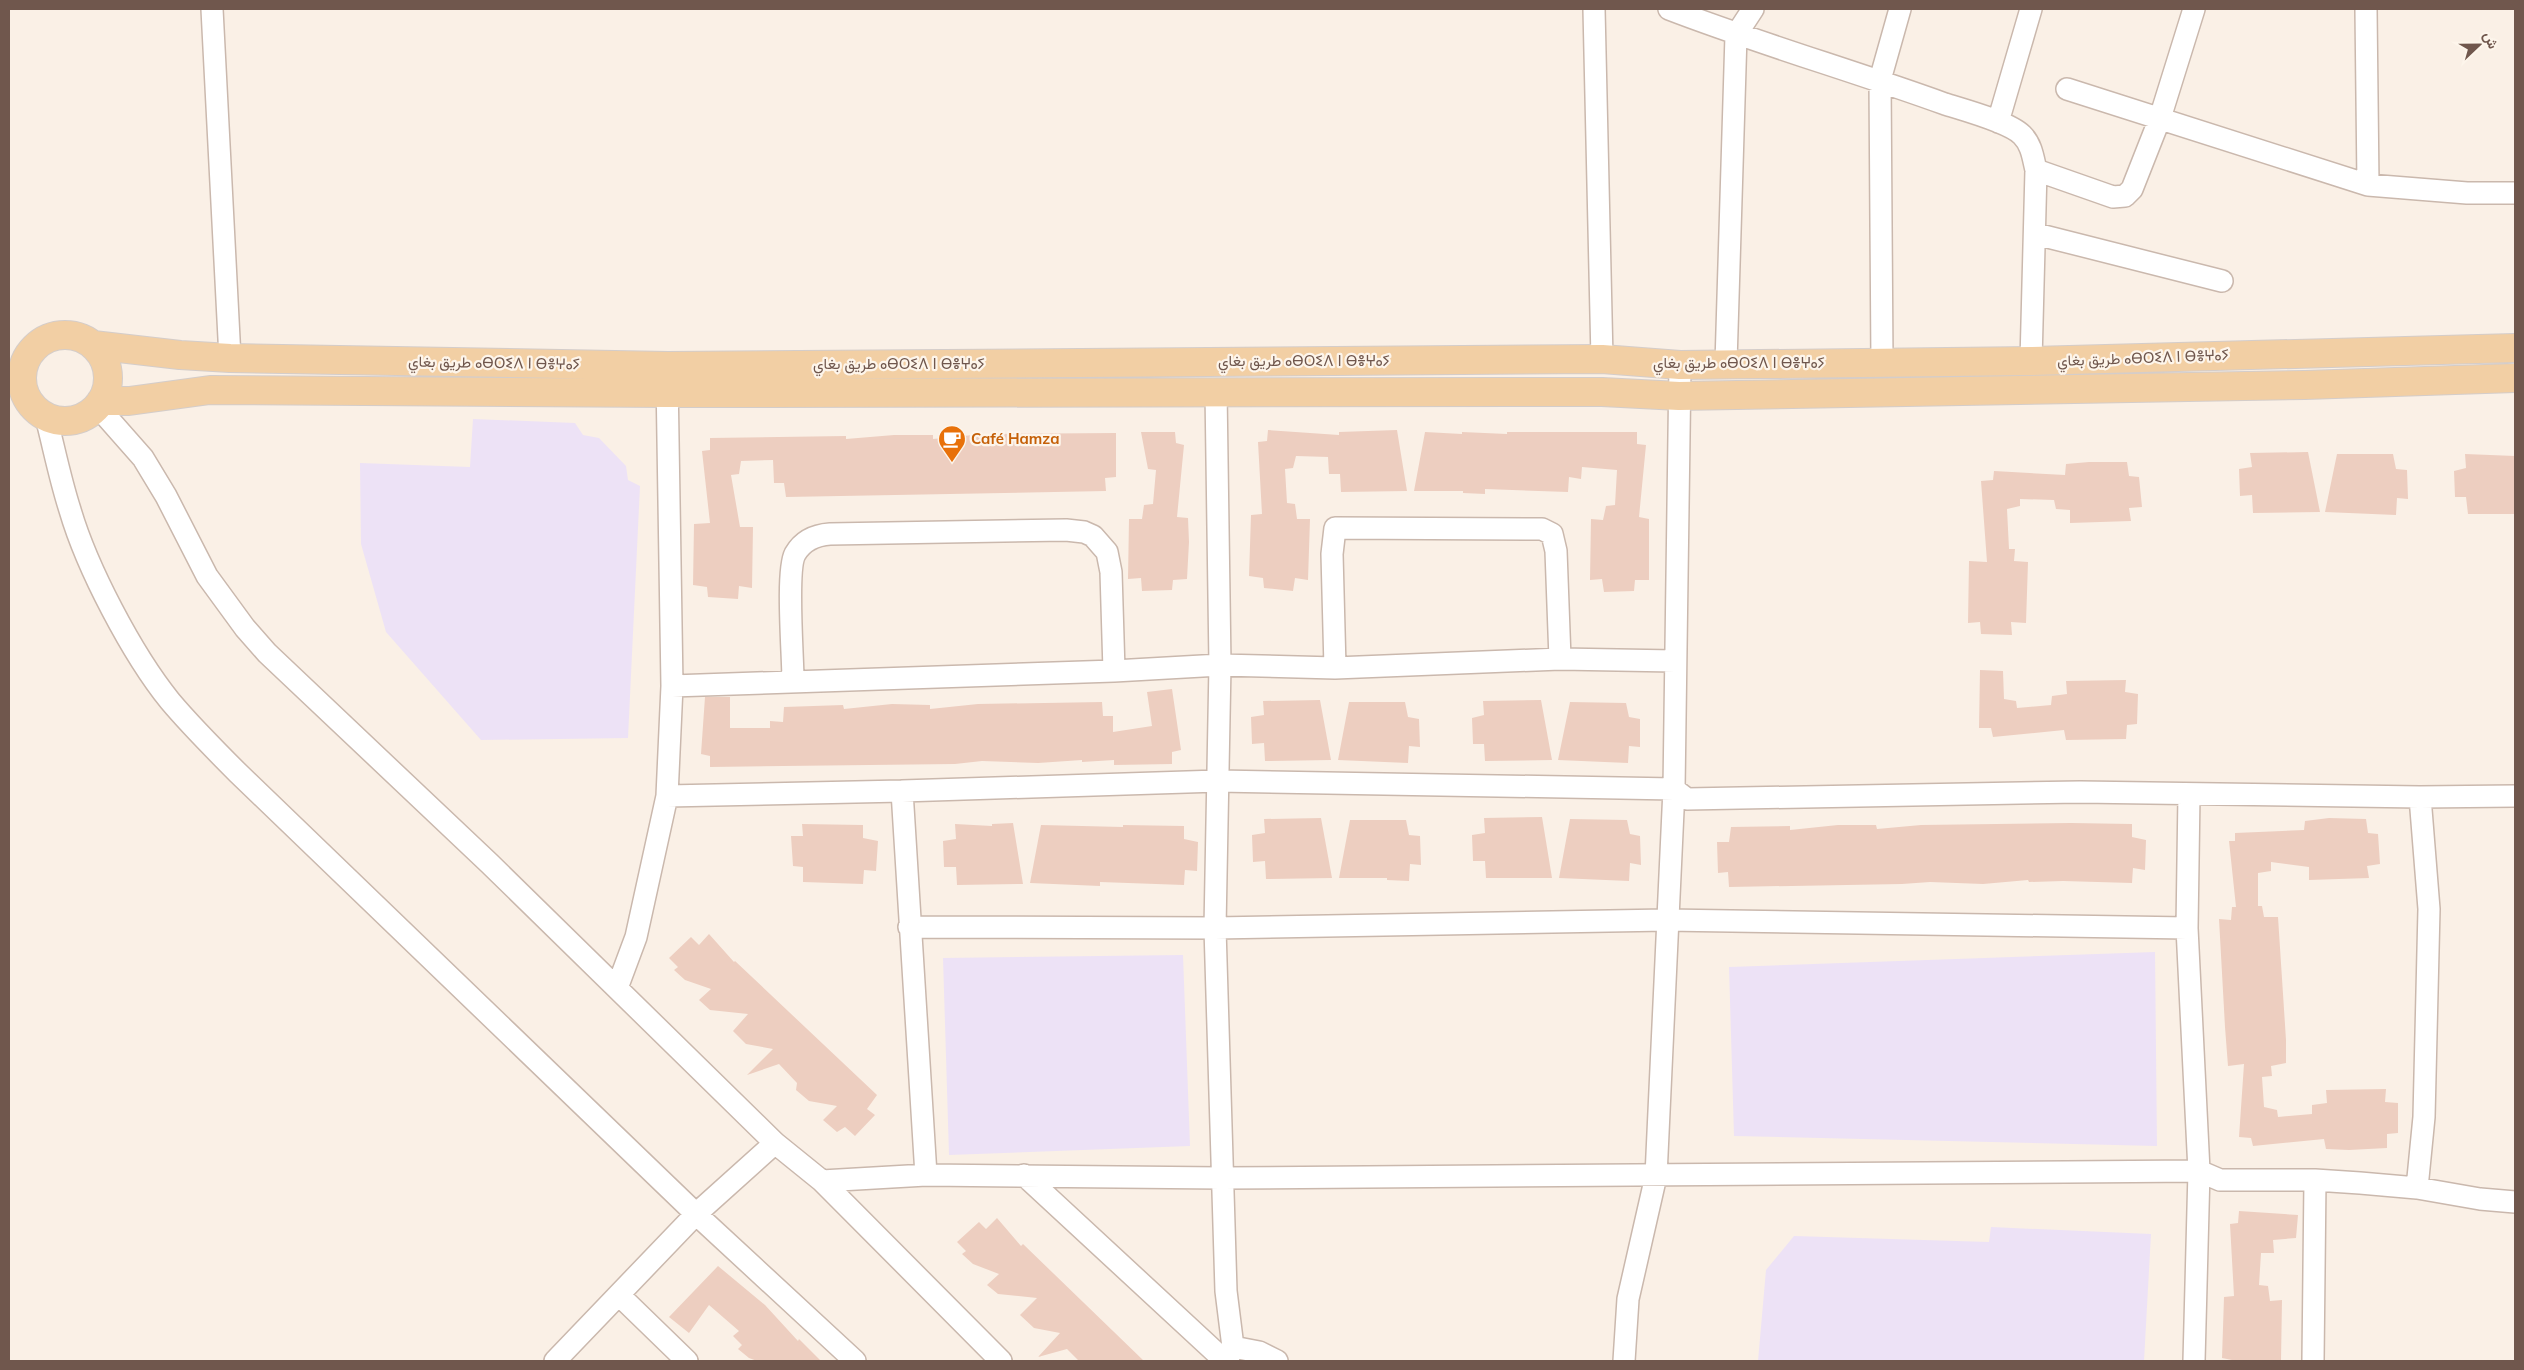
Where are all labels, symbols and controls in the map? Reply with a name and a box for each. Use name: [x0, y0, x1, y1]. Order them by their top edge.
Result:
north arrow: [2454, 20, 2504, 70]
text: ش: [2480, 29, 2503, 51]
street label: طريق بغاي ⴰⴱⵔⵉⴷ ⵏ ⴱⴻⵖⴰⵢ: [2057, 345, 2229, 374]
street label: طريق بغاي ⴰⴱⵔⵉⴷ ⵏ ⴱⴻⵖⴰⵢ: [1218, 351, 1390, 374]
street label: طريق بغاي ⴰⴱⵔⵉⴷ ⵏ ⴱⴻⵖⴰⵢ: [408, 352, 580, 377]
street label: طريق بغاي ⴰⴱⵔⵉⴷ ⵏ ⴱⴻⵖⴰⵢ: [1653, 353, 1825, 376]
street label: طريق بغاي ⴰⴱⵔⵉⴷ ⵏ ⴱⴻⵖⴰⵢ: [813, 354, 985, 377]
cafe icon: Café Hamza: [937, 424, 967, 463]
place label: Café Hamza: [971, 429, 1059, 448]

